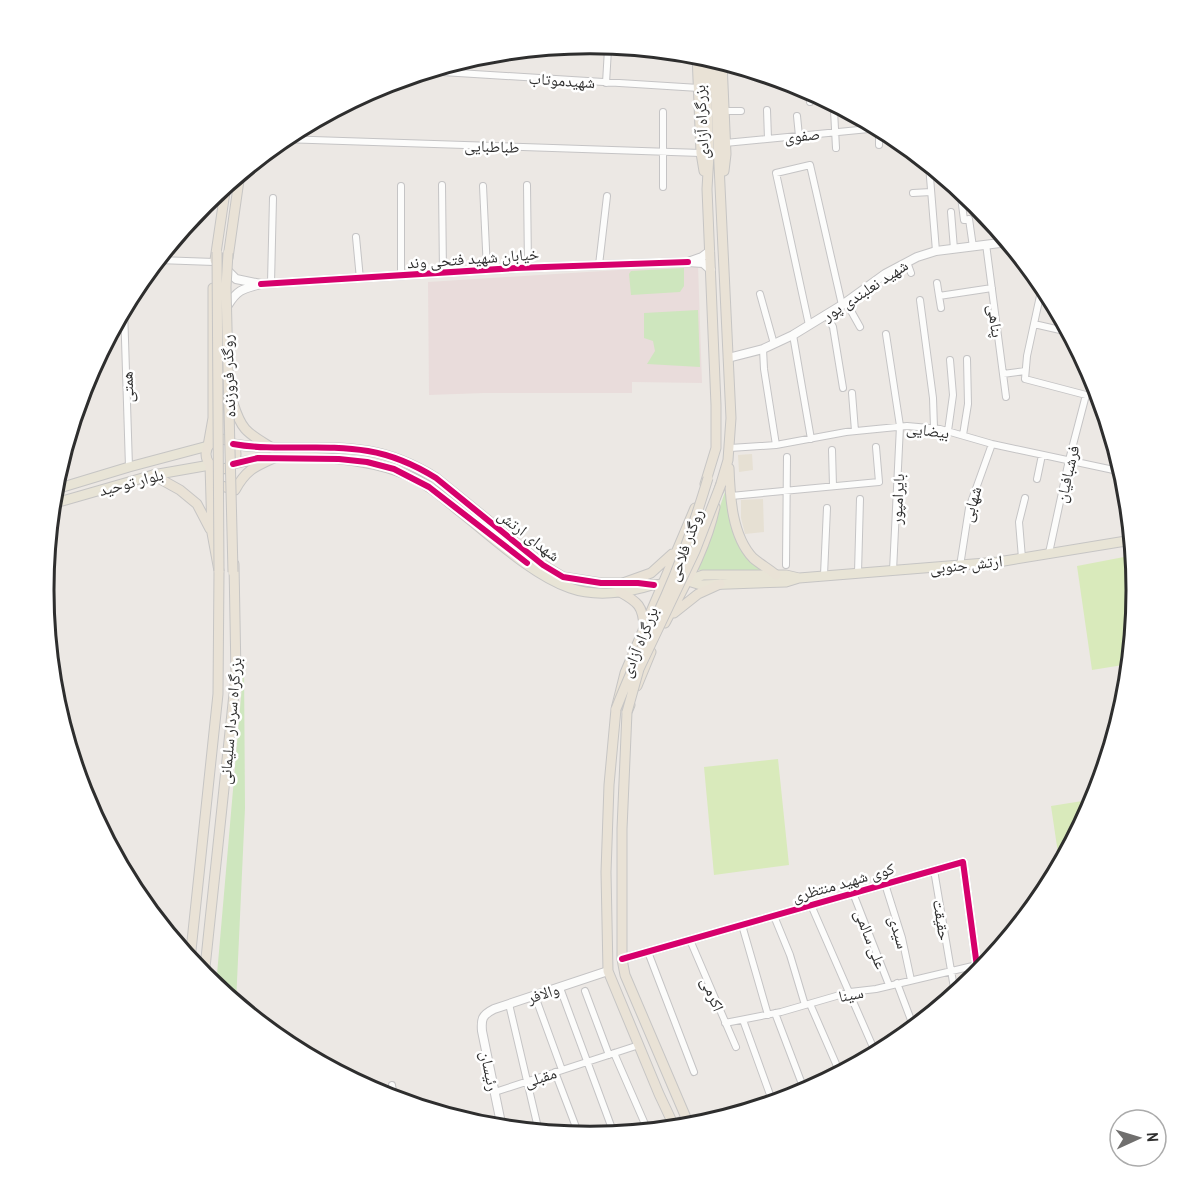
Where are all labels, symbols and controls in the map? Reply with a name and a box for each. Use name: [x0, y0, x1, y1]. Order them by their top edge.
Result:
street label: شهیدموتاب: [528, 67, 596, 93]
street label: بزرگراه آزادی: [688, 84, 714, 160]
street label: صفوی: [783, 122, 821, 148]
street label: طباطبایی: [464, 134, 520, 158]
street label: خیابان شهید فتحی وند: [406, 242, 540, 274]
street label: شهید نعلبندی پور: [817, 254, 912, 327]
street label: پناهی: [983, 303, 1009, 339]
street label: روگذر فروزنده: [216, 334, 240, 418]
street label: همتی: [115, 371, 139, 403]
street label: بیضایی: [905, 416, 951, 444]
street label: فرشبافیان: [1050, 443, 1084, 505]
street label: بلوار توحید: [96, 463, 166, 501]
street label: بایرامپور: [885, 473, 909, 526]
street label: شهابی: [955, 484, 987, 524]
street label: شهدای ارتش: [493, 504, 565, 566]
street label: روگذر فلاحی: [662, 506, 708, 584]
street label: ارتش جنوبی: [928, 549, 1004, 579]
street label: بزرگراه آزادی: [615, 603, 663, 681]
street label: بزرگراه سردار سلیمانی: [213, 656, 247, 786]
street label: کوی شهید منتظری: [789, 857, 897, 907]
street label: حقیقت: [928, 898, 956, 942]
street label: علی سالمی: [850, 906, 892, 972]
street label: سیدی: [884, 913, 914, 951]
street label: اکرمی: [696, 973, 730, 1015]
street label: والافر: [523, 977, 562, 1009]
street label: سینا: [837, 981, 865, 1007]
street label: رئیسان: [475, 1049, 505, 1093]
street label: مقبلی: [521, 1061, 559, 1093]
north arrow: [1108, 1108, 1168, 1168]
text: N: [1142, 1131, 1164, 1142]

